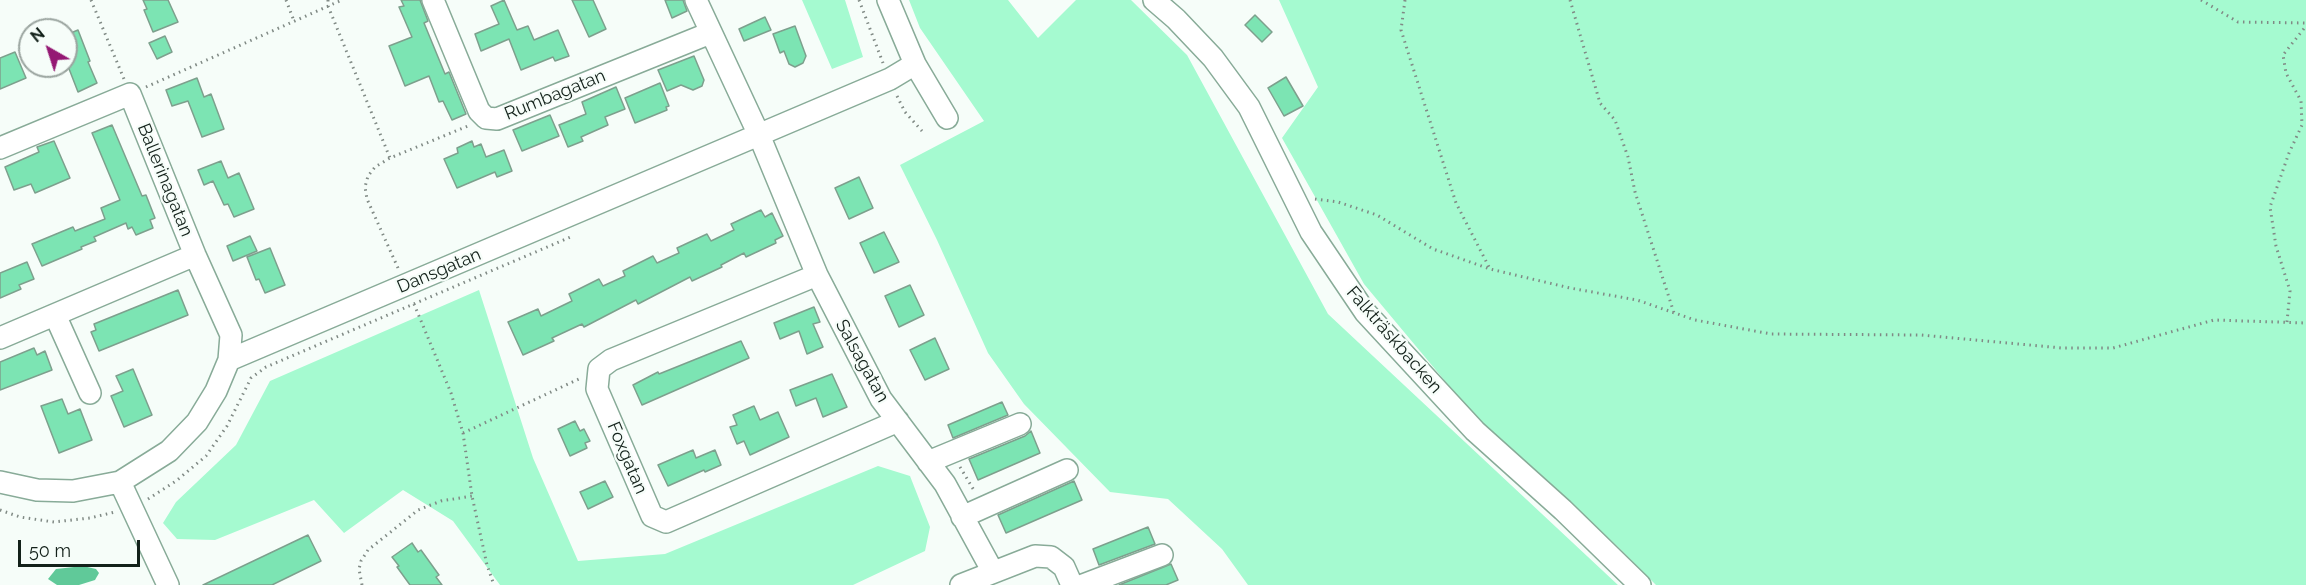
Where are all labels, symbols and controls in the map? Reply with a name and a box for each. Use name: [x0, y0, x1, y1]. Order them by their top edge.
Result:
north arrow: [18, 18, 78, 78]
text: N: [27, 24, 48, 46]
street label: Rumbagatan: [501, 65, 609, 125]
street label: Ballerinagatan: [133, 120, 197, 240]
street label: Dansgatan: [394, 244, 484, 298]
street label: Falkträskbacken: [1342, 282, 1446, 398]
street label: Salsagatan: [830, 316, 894, 406]
street label: Foxgatan: [602, 419, 652, 497]
scale bar: [21, 528, 142, 566]
text: 50 m: [29, 540, 71, 561]

